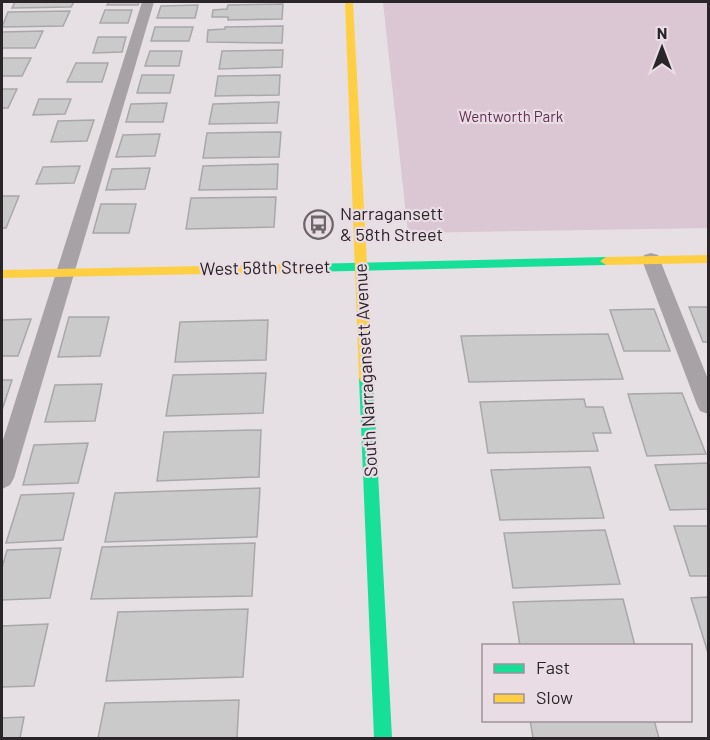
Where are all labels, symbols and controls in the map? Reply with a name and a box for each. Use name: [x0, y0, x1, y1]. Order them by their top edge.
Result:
north arrow: [632, 18, 692, 78]
text: N: [657, 23, 667, 42]
park label: Wentworth Park: [459, 107, 564, 125]
place label: Narragansett & 58th Street: [340, 202, 443, 245]
bus stop icon: Narragansett & 58th Street: [303, 208, 335, 240]
street label: West 58th Street: [199, 255, 331, 279]
street label: South Narragansett Avenue: [348, 263, 382, 477]
legend: [482, 644, 692, 722]
text: Fast: [536, 656, 570, 678]
text: Slow: [536, 686, 573, 708]

